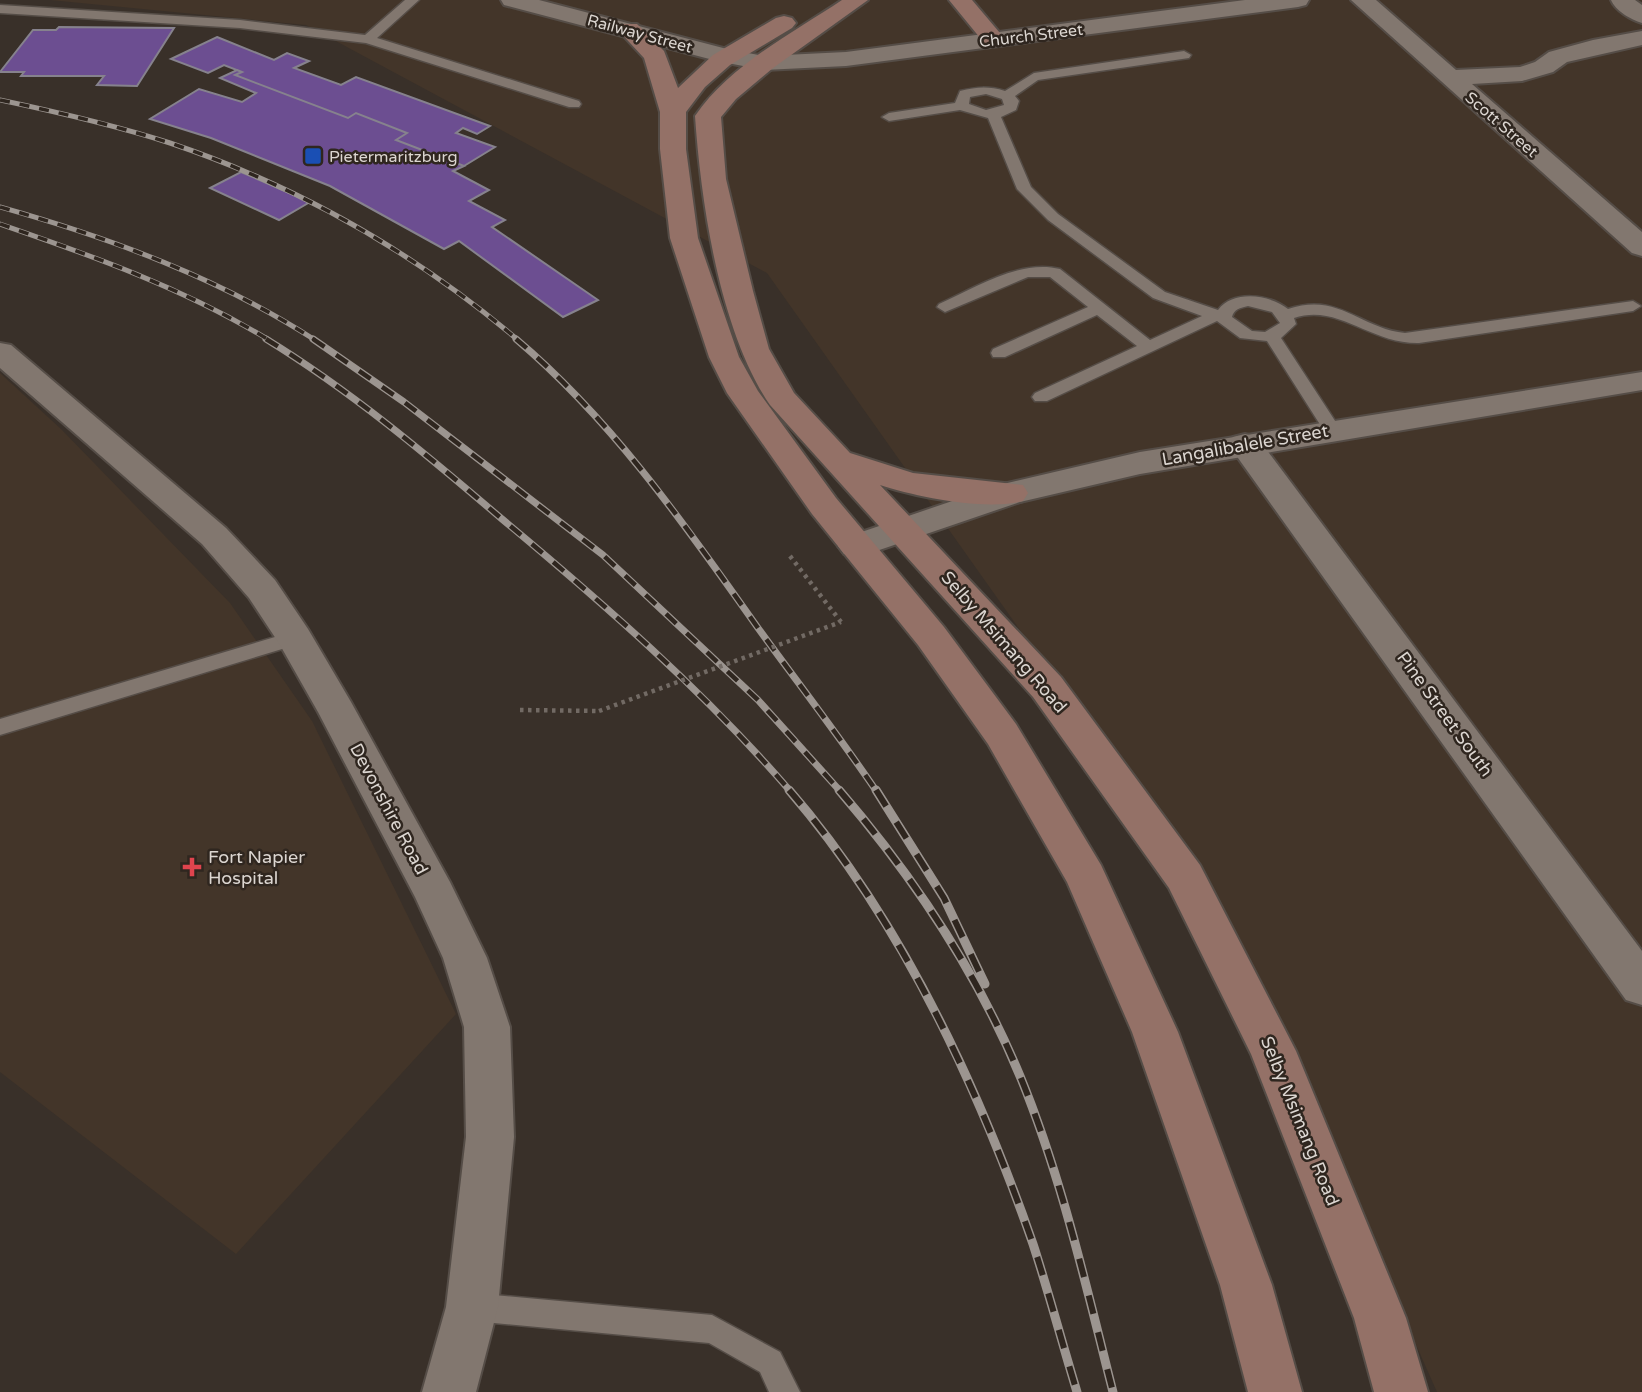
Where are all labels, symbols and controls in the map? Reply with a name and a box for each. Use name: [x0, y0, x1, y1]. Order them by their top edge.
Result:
street label: Railway Street: [585, 10, 695, 58]
street label: Church Street: [978, 20, 1084, 52]
street label: Scott Street: [1461, 88, 1542, 162]
marker: Pietermaritzburg: [303, 146, 323, 166]
place label: Pietermaritzburg: [329, 147, 458, 167]
street label: Langalibalele Street: [1160, 419, 1330, 470]
street label: Selby Msimang Road: [936, 567, 1072, 717]
street label: Pine Street South: [1392, 647, 1498, 781]
street label: Devonshire Road: [345, 740, 433, 878]
place label: Fort Napier Hospital: [208, 846, 305, 889]
marker: Fort Napier Hospital: [182, 857, 202, 877]
street label: Selby Msimang Road: [1256, 1033, 1344, 1209]

